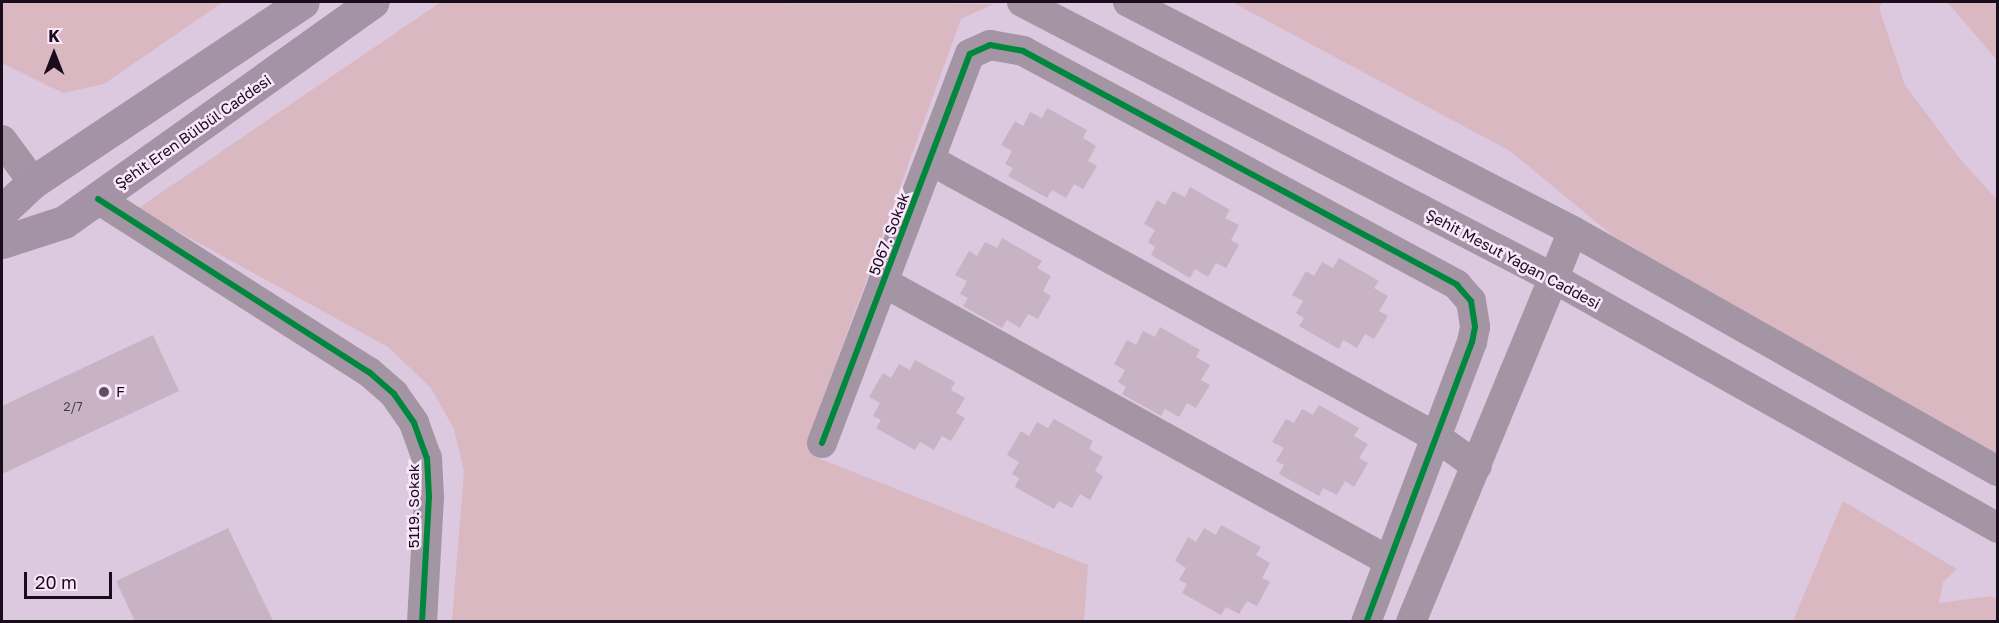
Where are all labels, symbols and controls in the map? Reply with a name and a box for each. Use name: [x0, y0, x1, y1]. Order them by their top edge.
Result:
north arrow: [24, 24, 84, 84]
text: K: [48, 26, 60, 46]
street label: Şehit Eren Bülbül Caddesi: [111, 71, 275, 193]
street label: 5067. Sokak: [865, 190, 913, 278]
street label: Şehit Mesut Yağan Caddesi: [1423, 205, 1603, 313]
place label: F: [116, 383, 125, 401]
marker: F: [97, 385, 111, 399]
house number: 2/7: [63, 400, 83, 414]
street label: 5119. Sokak: [405, 464, 423, 548]
scale bar: [27, 560, 116, 598]
text: 20 m: [35, 571, 77, 593]

